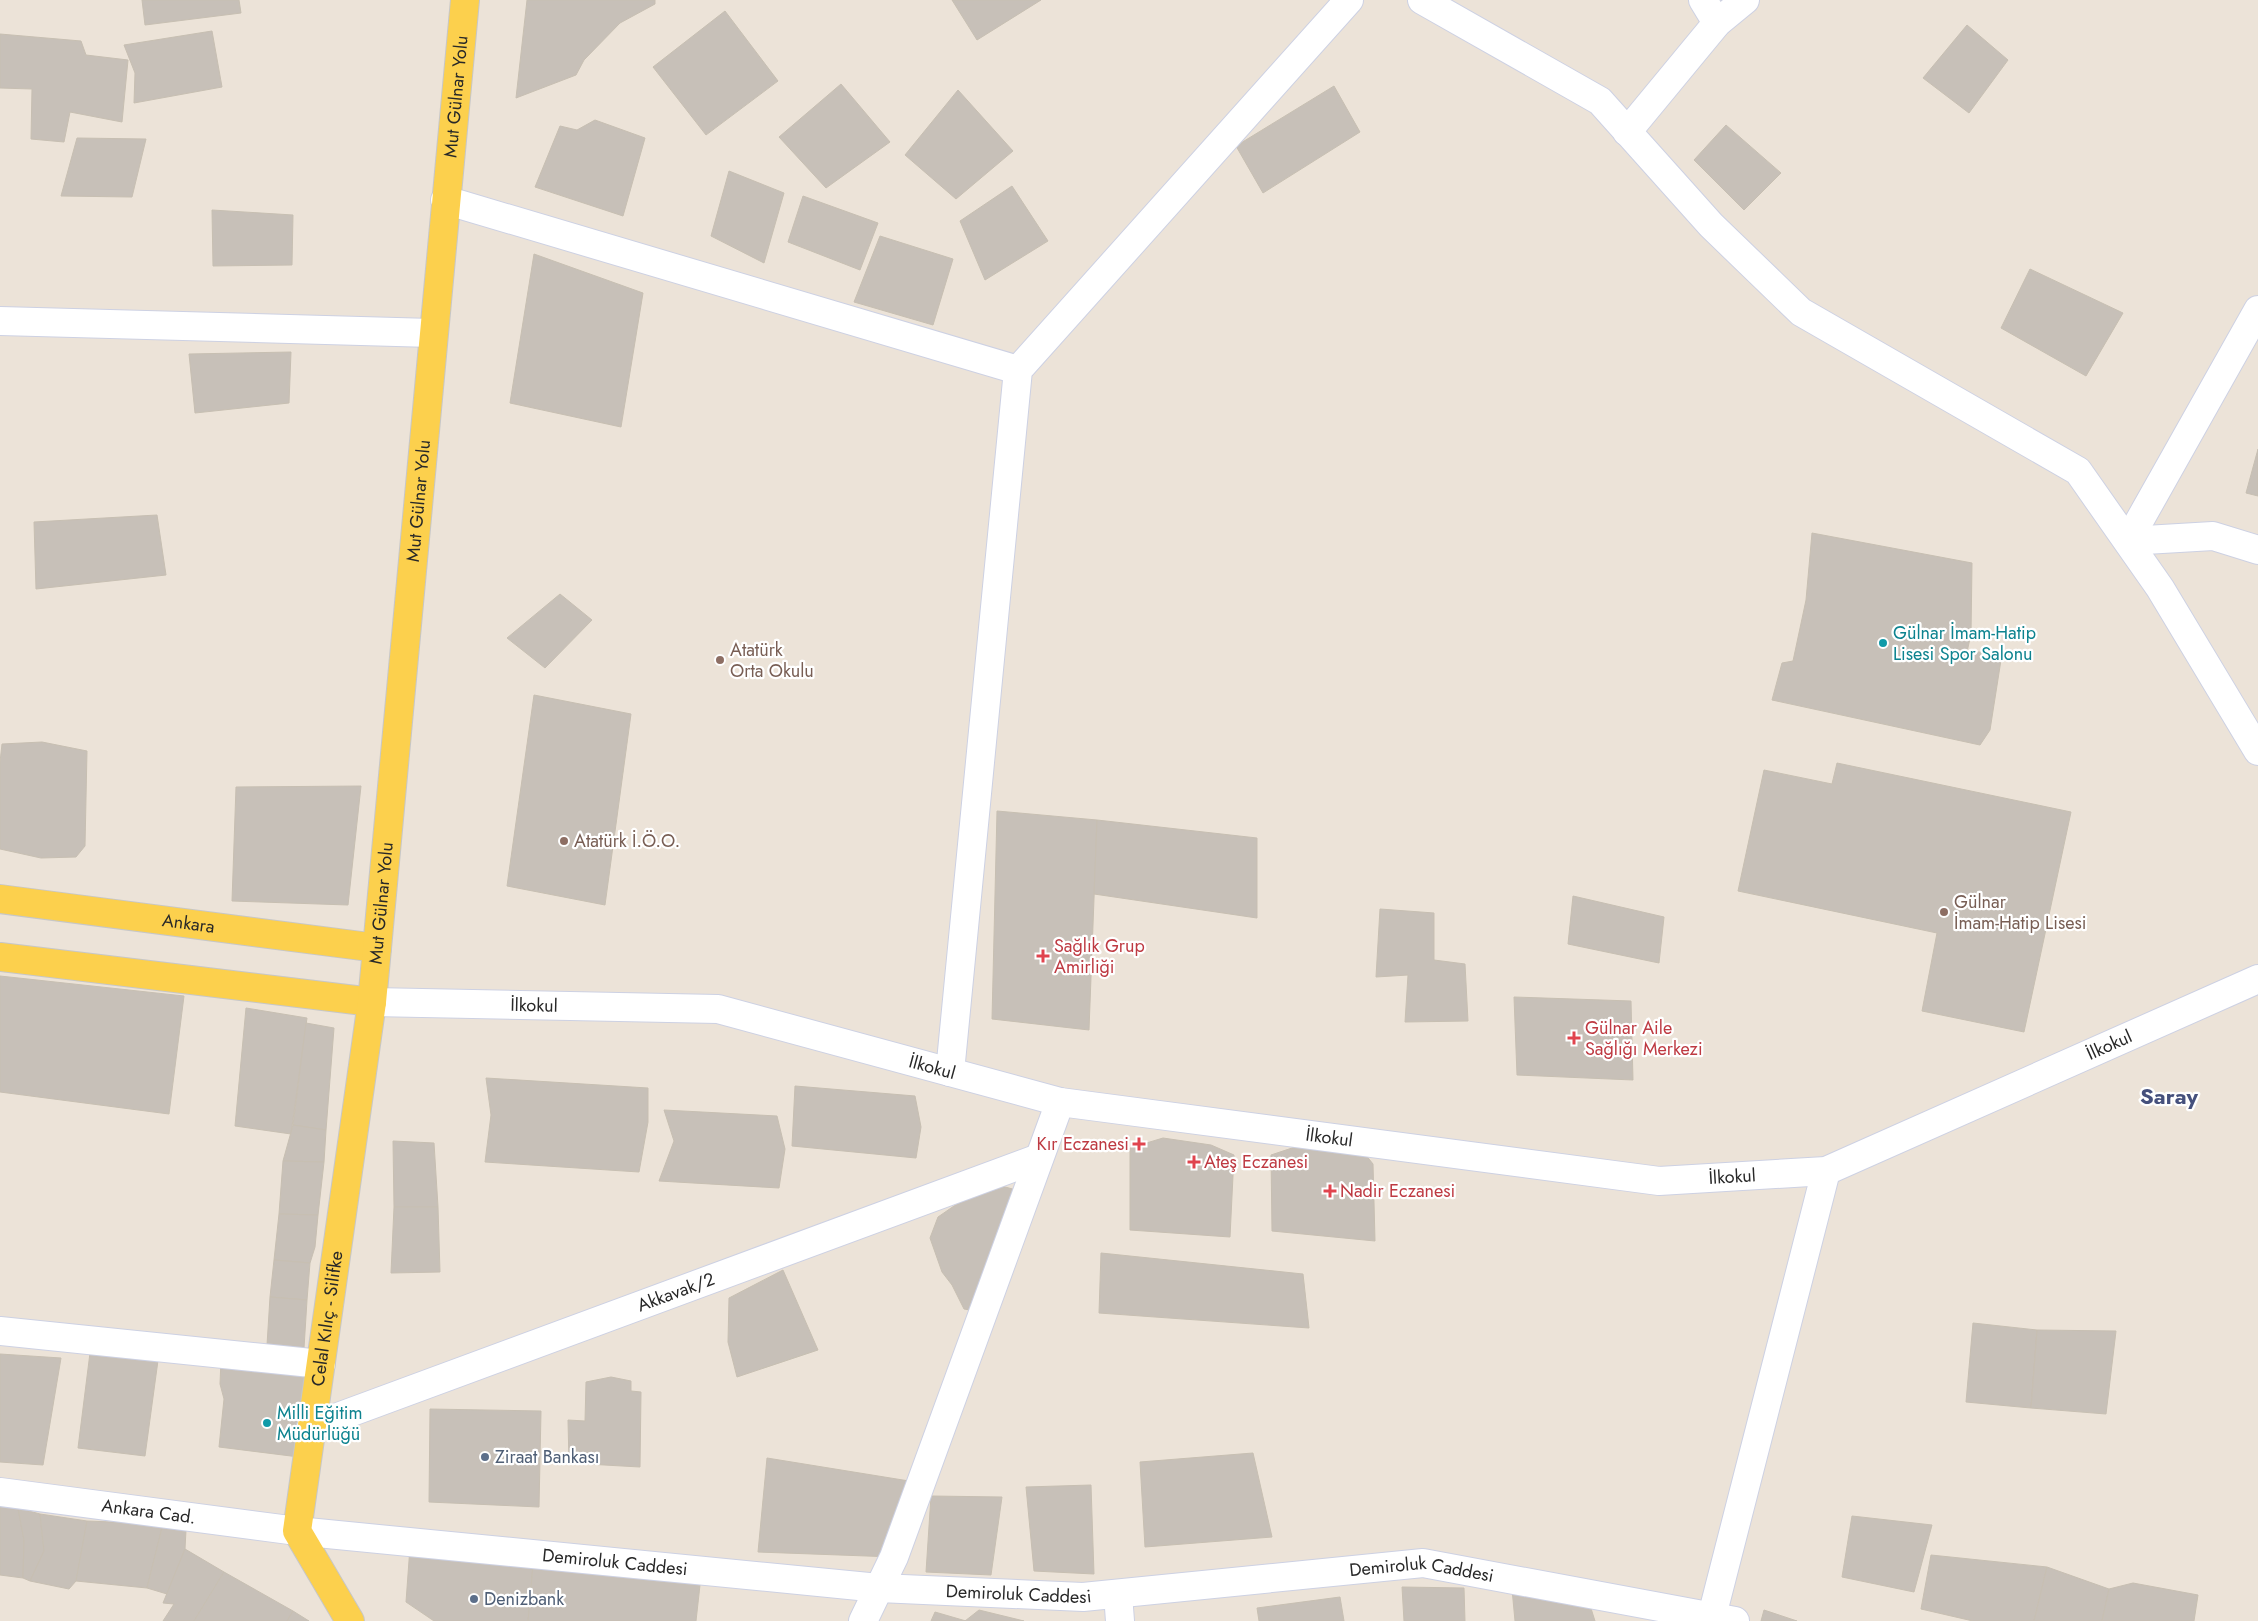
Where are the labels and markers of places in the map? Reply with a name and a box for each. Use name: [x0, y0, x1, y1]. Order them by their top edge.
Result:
place label: Gülnar İmam-Hatip Lisesi Spor Salonu: [1893, 620, 2036, 667]
place label: Atatürk Orta Okulu: [730, 637, 814, 684]
marker: Gülnar İmam-Hatip Lisesi Spor Salonu: [1877, 637, 1889, 649]
marker: Atatürk Orta Okulu: [714, 654, 726, 666]
place label: Atatürk İ.Ö.O.: [574, 828, 680, 854]
marker: Atatürk İ.Ö.O.: [558, 835, 570, 847]
place label: Gülnar İmam-Hatip Lisesi: [1954, 889, 2086, 936]
marker: Gülnar İmam-Hatip Lisesi: [1938, 906, 1950, 918]
place label: Sağlık Grup Amirliği: [1054, 933, 1145, 980]
marker: Sağlık Grup Amirliği: [1036, 949, 1050, 963]
place label: Gülnar Aile Sağlığı Merkezi: [1585, 1015, 1703, 1062]
marker: Gülnar Aile Sağlığı Merkezi: [1567, 1031, 1581, 1045]
place label: Kır Eczanesi: [1036, 1131, 1129, 1157]
marker: Kır Eczanesi: [1133, 1138, 1145, 1150]
place label: Ateş Eczanesi: [1204, 1149, 1308, 1175]
marker: Ateş Eczanesi: [1188, 1156, 1200, 1168]
place label: Nadir Eczanesi: [1340, 1178, 1455, 1204]
marker: Nadir Eczanesi: [1324, 1185, 1336, 1197]
place label: Milli Eğitim Müdürlüğü: [277, 1400, 363, 1447]
marker: Milli Eğitim Müdürlüğü: [261, 1417, 273, 1429]
place label: Ziraat Bankası: [495, 1444, 599, 1470]
marker: Ziraat Bankası: [479, 1451, 491, 1463]
place label: Denizbank: [484, 1586, 564, 1612]
marker: Denizbank: [468, 1593, 480, 1605]

